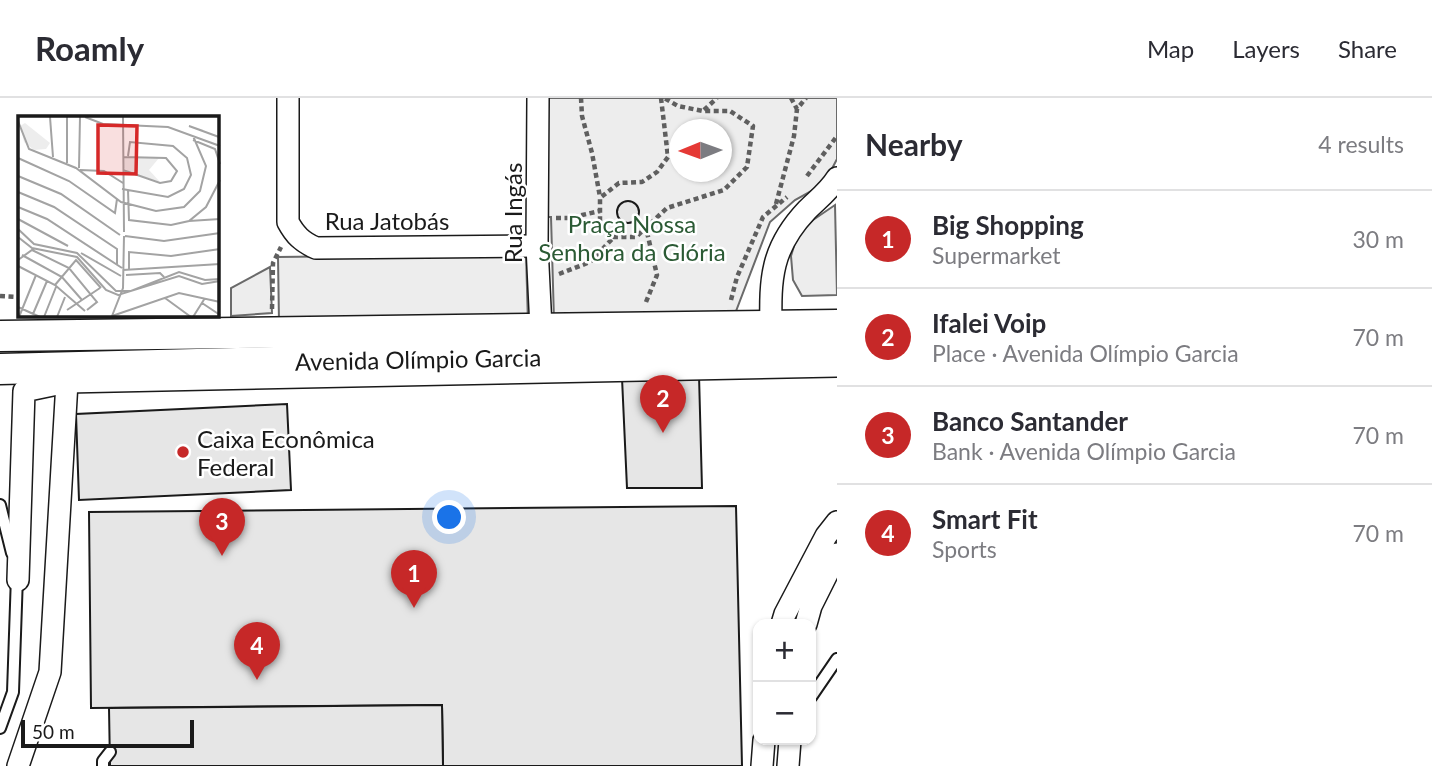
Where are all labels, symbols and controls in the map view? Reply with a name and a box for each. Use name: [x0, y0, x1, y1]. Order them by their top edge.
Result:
text: Roamly: [35, 28, 144, 68]
text: Map: [1147, 34, 1194, 63]
text: Layers: [1232, 34, 1300, 63]
text: Share: [1338, 34, 1397, 63]
inset map: [18, 116, 219, 317]
north arrow: [669, 119, 732, 182]
text: Nearby: [865, 126, 963, 162]
text: 4 results: [1318, 130, 1404, 158]
street label: Rua Ingás: [498, 163, 527, 263]
street label: Rua Jatobás: [325, 206, 449, 235]
park label: Praça Nossa Senhora da Glória: [538, 209, 726, 266]
text: Big Shopping: [932, 209, 1084, 241]
text: 1: [881, 225, 895, 253]
text: 30 m: [1353, 225, 1404, 253]
text: Supermarket: [932, 241, 1061, 269]
text: Ifalei Voip: [932, 307, 1046, 339]
text: 2: [881, 323, 895, 351]
text: 70 m: [1353, 323, 1404, 351]
text: Place · Avenida Olímpio Garcia: [932, 339, 1239, 367]
street label: Avenida Olímpio Garcia: [294, 342, 542, 376]
pin: 2: [640, 375, 686, 433]
text: Banco Santander: [932, 405, 1128, 437]
text: 3: [881, 421, 895, 449]
text: 70 m: [1353, 421, 1404, 449]
place label: Caixa Econômica Federal: [197, 424, 375, 481]
text: Bank · Avenida Olímpio Garcia: [932, 437, 1236, 465]
marker: Caixa Econômica Federal: [175, 444, 191, 460]
pin: 3: [199, 498, 245, 556]
your location: [432, 500, 466, 534]
text: Smart Fit: [932, 503, 1038, 535]
text: 4: [881, 519, 895, 547]
text: 70 m: [1353, 519, 1404, 547]
text: Sports: [932, 535, 997, 563]
pin: 1: [391, 550, 437, 608]
map controls: [753, 619, 816, 745]
button: +: [753, 619, 816, 682]
pin: 4: [234, 622, 280, 680]
button: −: [753, 682, 816, 745]
scale bar: [21, 717, 194, 749]
text: 50 m: [32, 720, 75, 743]

